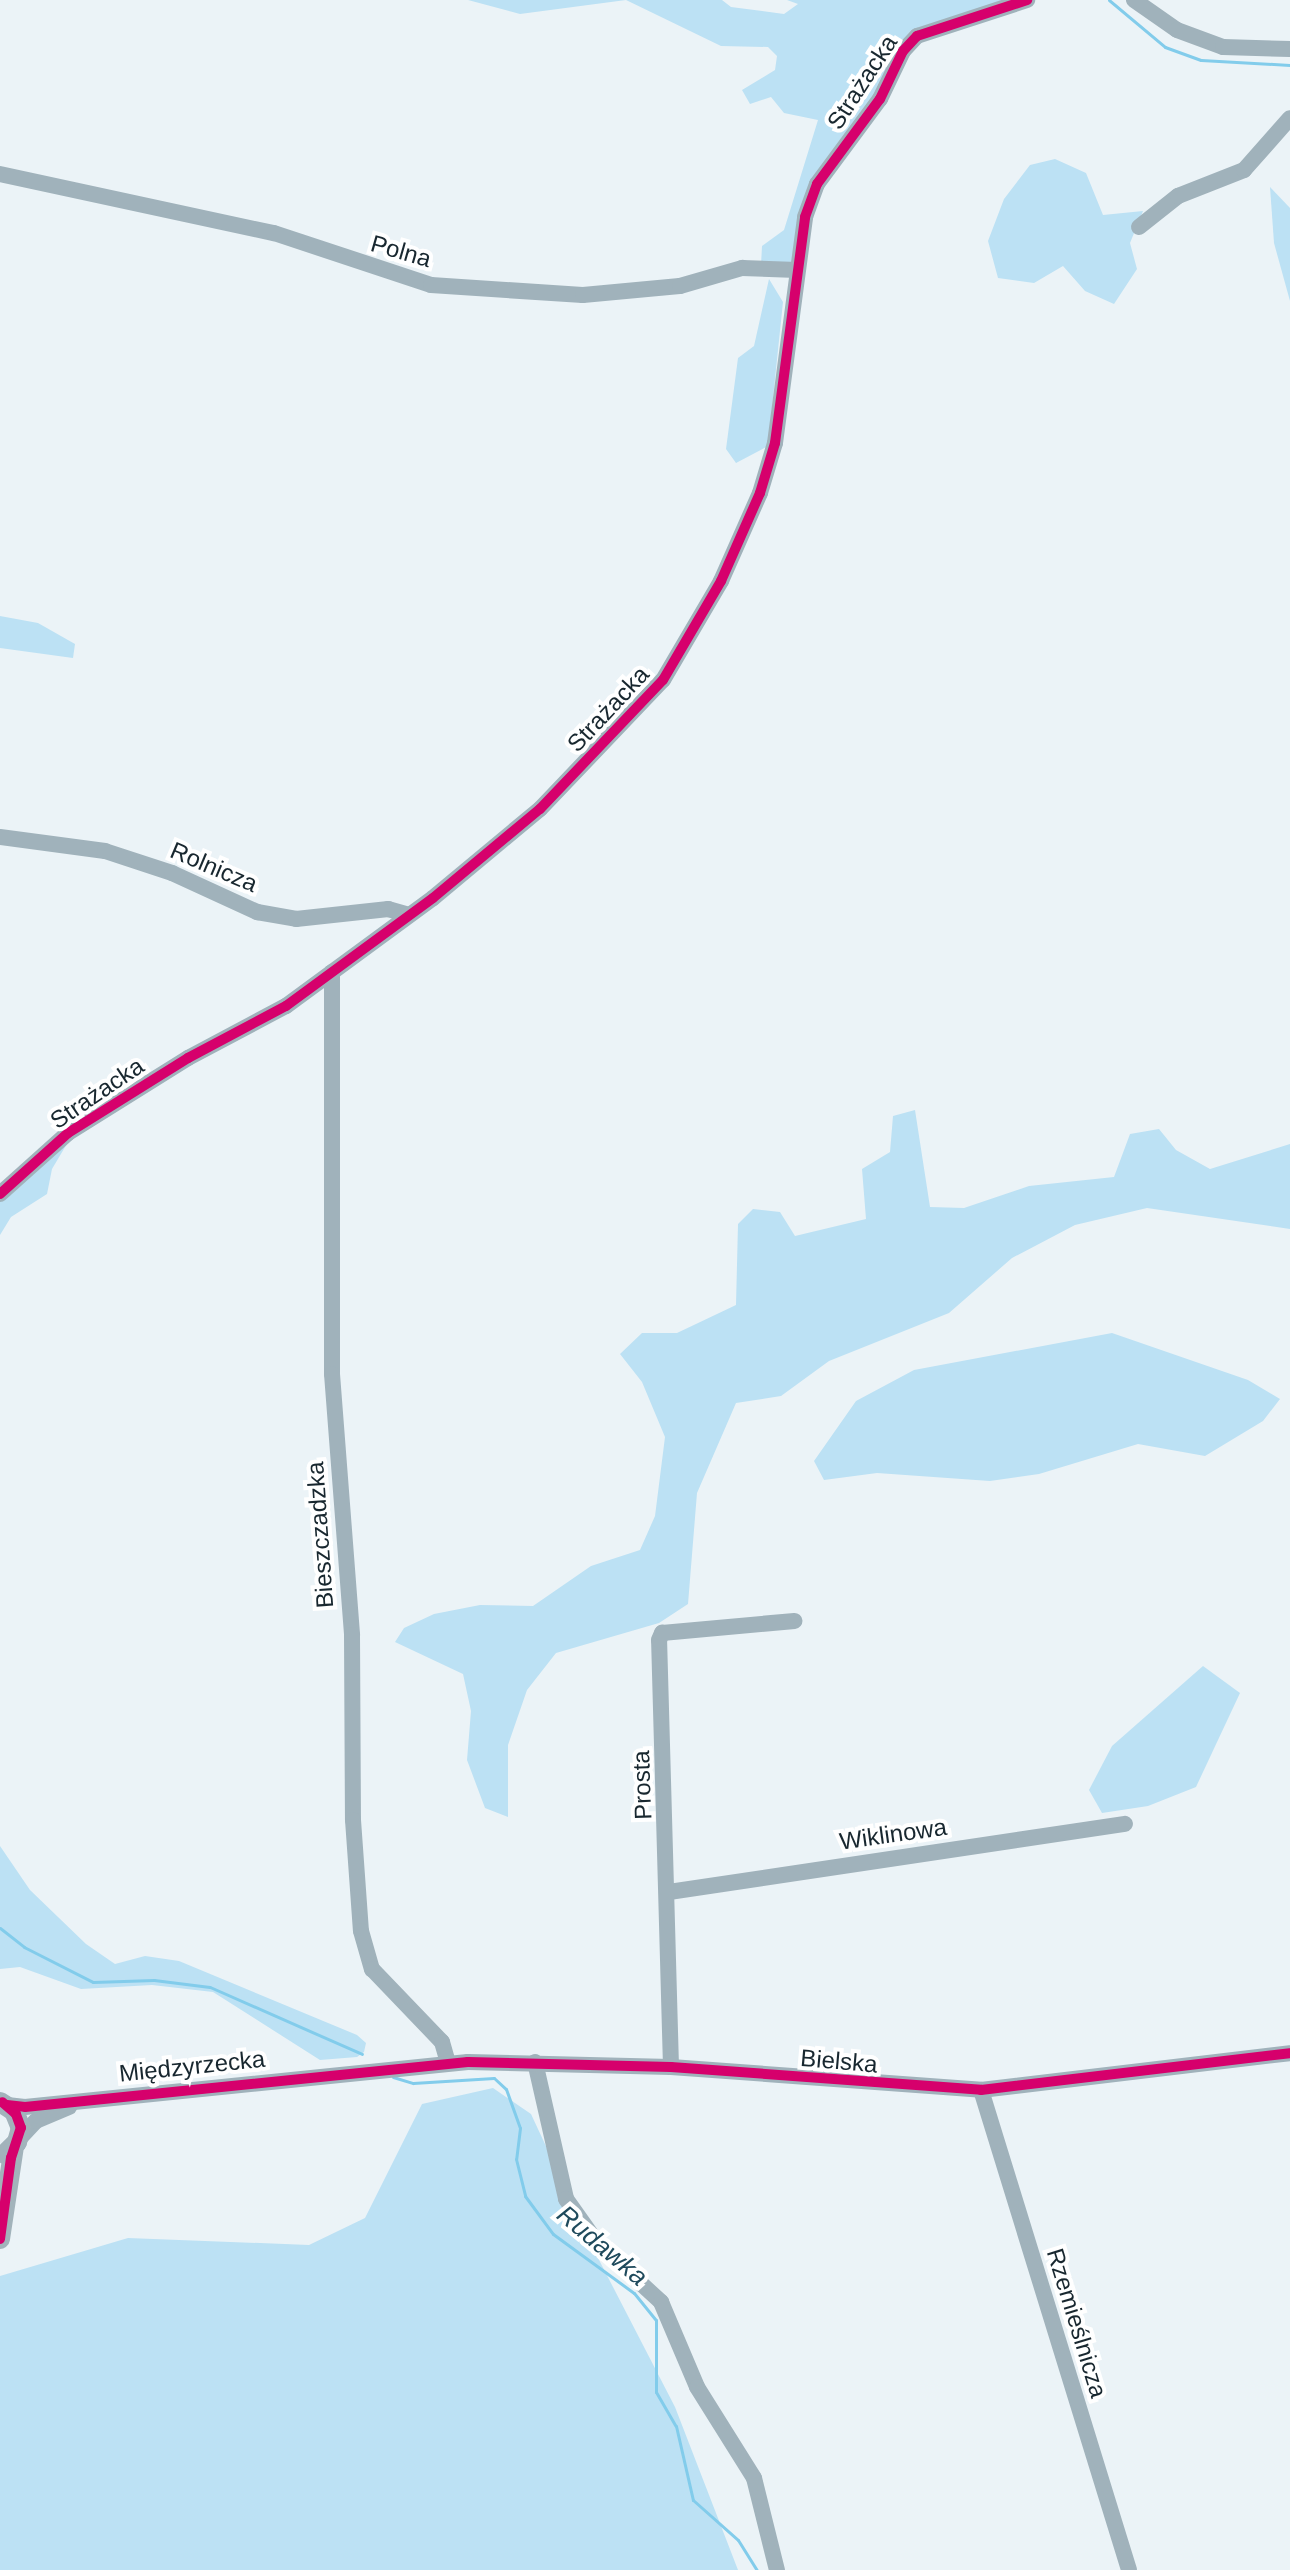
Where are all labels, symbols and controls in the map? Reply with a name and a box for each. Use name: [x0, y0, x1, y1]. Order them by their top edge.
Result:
street label: Strażacka: [821, 29, 903, 135]
street label: Polna: [368, 229, 434, 273]
street label: Strażacka: [561, 660, 655, 758]
street label: Rolnicza: [166, 836, 262, 898]
street label: Strażacka: [45, 1051, 149, 1135]
street label: Bieszczadzka: [301, 1461, 339, 1609]
street label: Prosta: [626, 1750, 658, 1820]
street label: Wiklinowa: [838, 1812, 948, 1856]
street label: Bielska: [799, 2043, 879, 2079]
street label: Międzyrzecka: [118, 2044, 266, 2088]
water label: Rudawka: [550, 2199, 654, 2293]
street label: Rzemieślnicza: [1041, 2245, 1113, 2401]

